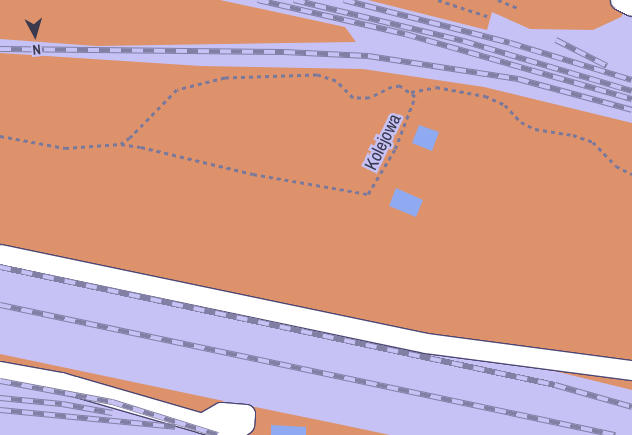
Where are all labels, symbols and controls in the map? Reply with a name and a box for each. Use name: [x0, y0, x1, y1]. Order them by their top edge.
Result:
north arrow: [10, 10, 60, 60]
text: N: [32, 41, 42, 59]
street label: Kolejowa: [360, 110, 406, 174]

